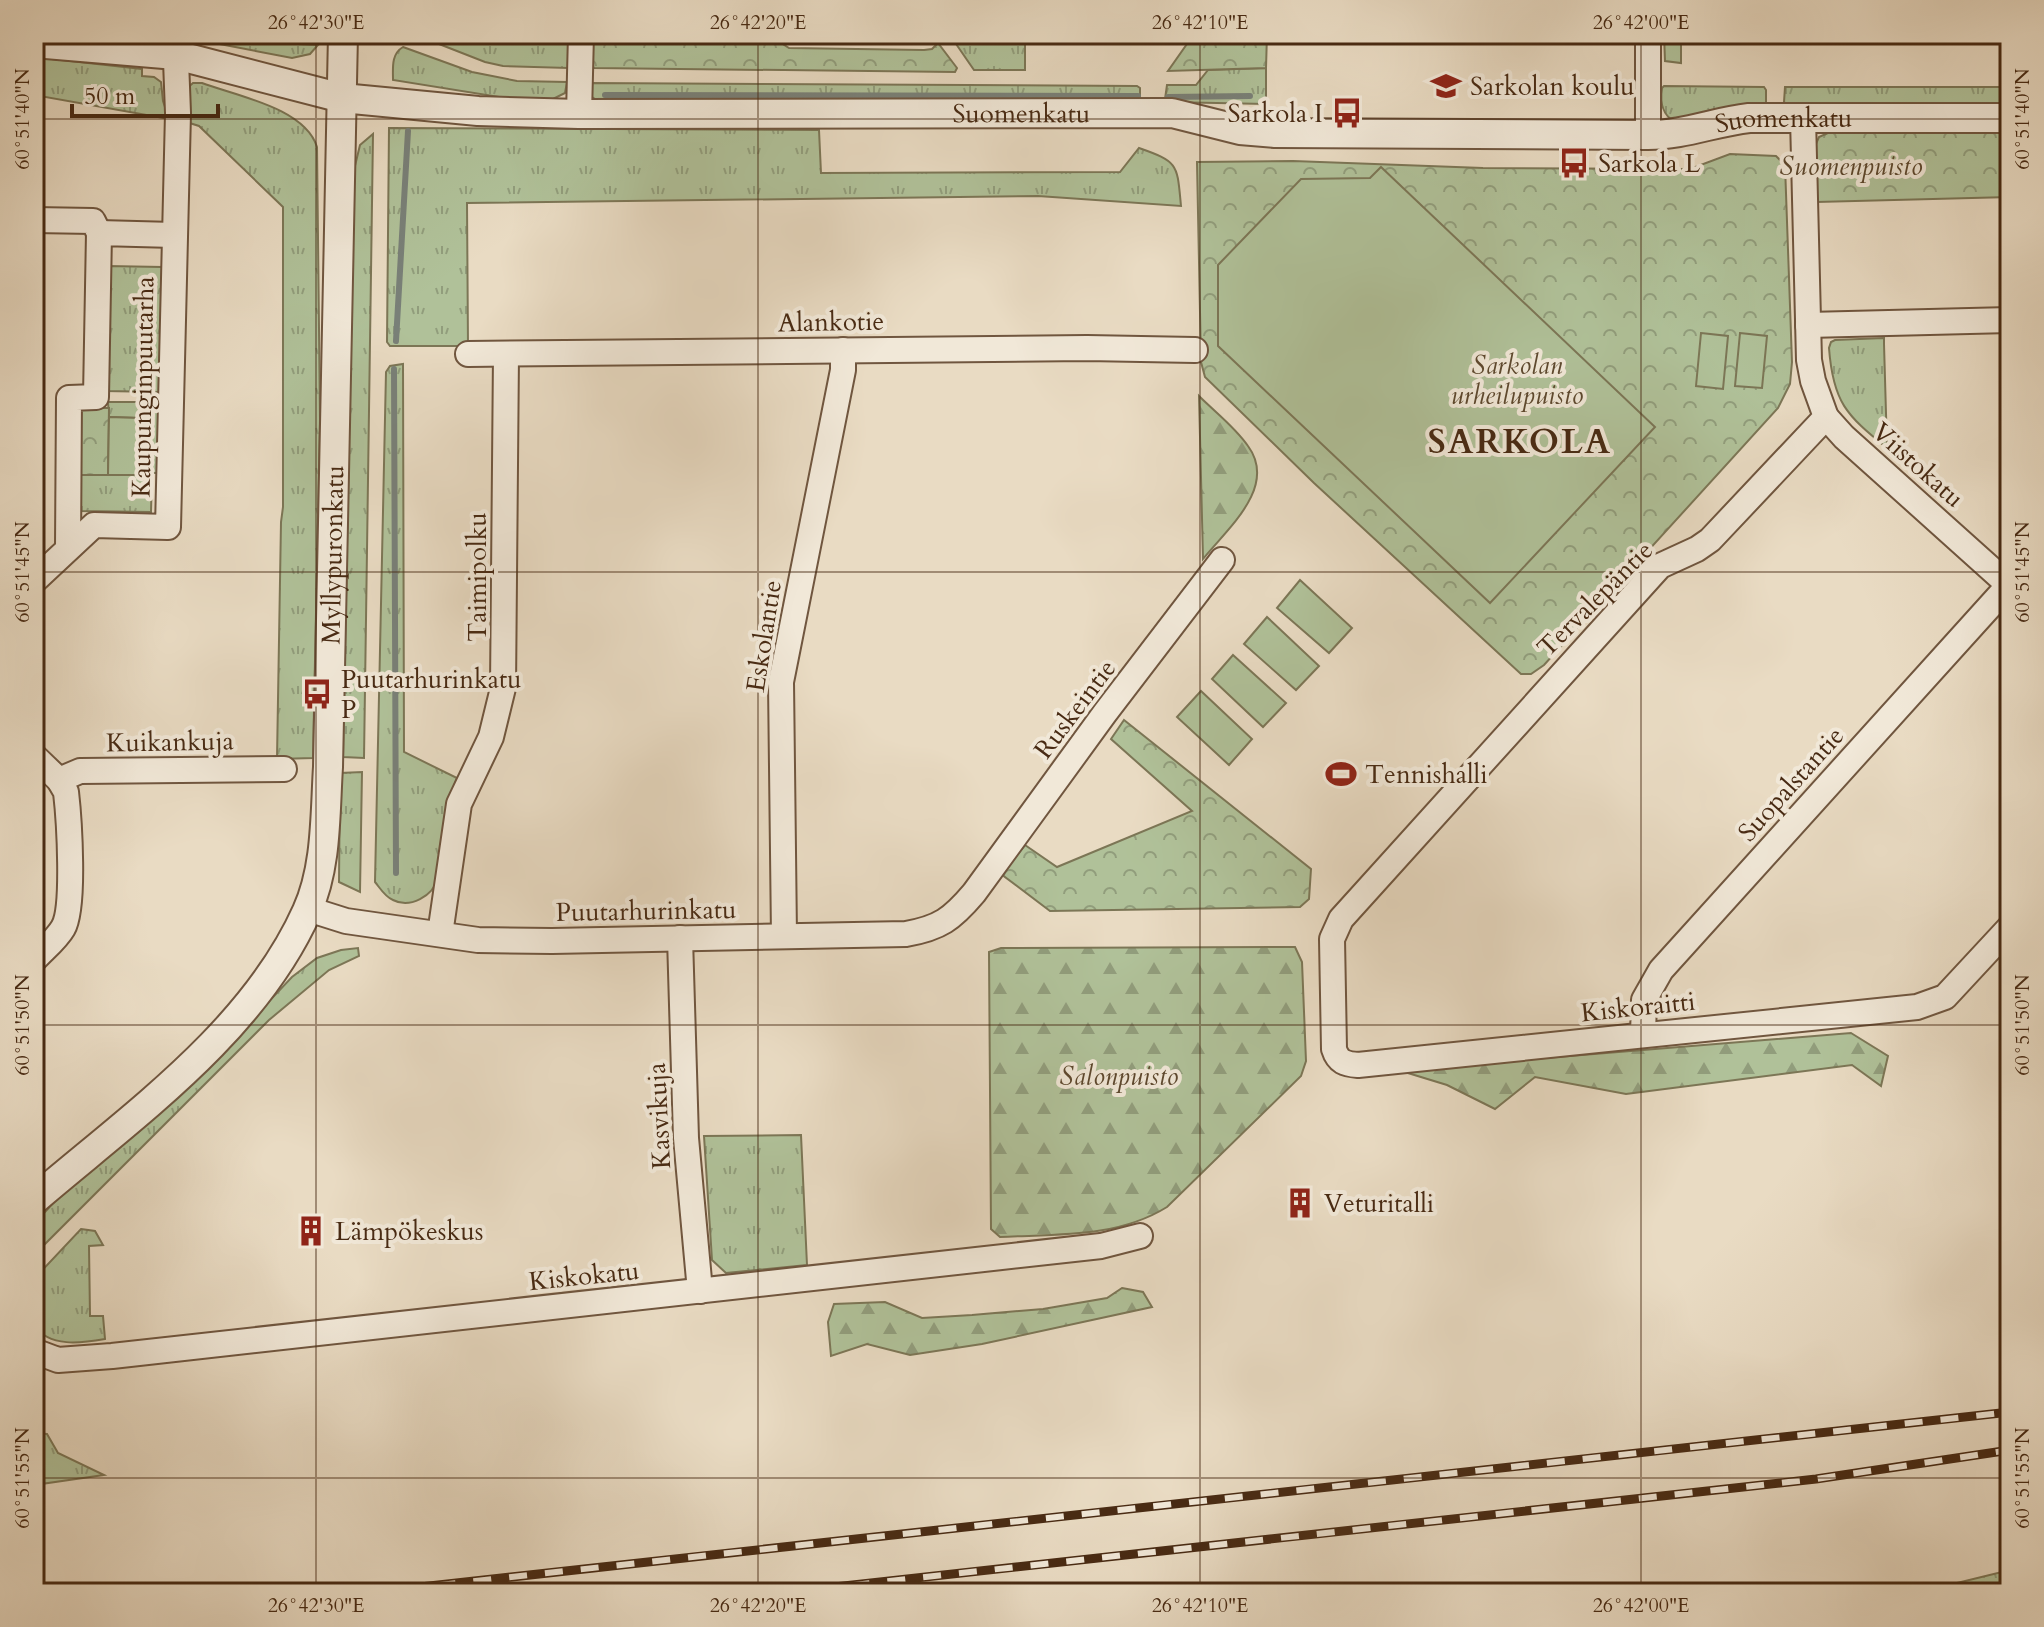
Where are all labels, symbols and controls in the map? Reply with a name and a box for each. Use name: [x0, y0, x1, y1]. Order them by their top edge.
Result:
text: 26°42'30"E: [268, 9, 364, 36]
text: 26°42'20"E: [710, 9, 806, 36]
text: 26°42'10"E: [1152, 9, 1248, 36]
text: 26°42'00"E: [1593, 9, 1689, 36]
text: 60°51'40"N: [9, 68, 36, 170]
scale bar: [72, 68, 218, 118]
text: 60°51'40"N: [2009, 68, 2036, 170]
school or university icon: Sarkolan koulu: [1429, 69, 1463, 103]
place label: Sarkolan koulu: [1470, 69, 1634, 104]
text: 50 m: [84, 80, 136, 113]
street label: Suomenkatu: [953, 96, 1090, 131]
place label: Sarkola I: [1228, 96, 1323, 131]
bus stop icon: Sarkola I: [1330, 96, 1364, 130]
street label: Suomenkatu: [1712, 101, 1852, 141]
bus stop icon: Sarkola L: [1557, 146, 1591, 180]
place label: Sarkola L: [1598, 146, 1701, 181]
park label: Suomenpuisto: [1779, 149, 1923, 184]
street label: Kaupunginpuutarha: [124, 276, 162, 498]
street label: Alankotie: [777, 304, 885, 340]
park label: Sarkolan urheilupuisto: [1451, 348, 1583, 413]
street label: Viistokatu: [1865, 414, 1971, 516]
district label: SARKOLA: [1428, 419, 1612, 465]
street label: Myllypuronkatu: [313, 465, 352, 645]
street label: Taimipolku: [460, 512, 495, 642]
text: 60°51'45"N: [9, 521, 36, 623]
text: 60°51'45"N: [2009, 521, 2036, 623]
street label: Tervalepäntie: [1529, 533, 1661, 665]
street label: Eskolantie: [738, 578, 790, 694]
street label: Ruskeintie: [1026, 652, 1124, 766]
place label: Puutarhurinkatu P: [341, 662, 522, 727]
bus stop icon: Puutarhurinkatu P: [300, 677, 334, 711]
street label: Suopalstantie: [1730, 719, 1852, 849]
street label: Kuikankuja: [106, 723, 234, 761]
sports icon: Tennishalli: [1324, 757, 1358, 791]
place label: Tennishalli: [1365, 757, 1487, 792]
street label: Puutarhurinkatu: [555, 892, 737, 930]
text: 60°51'50"N: [9, 974, 36, 1076]
text: 60°51'50"N: [2009, 974, 2036, 1076]
street label: Kiskoraitti: [1579, 984, 1697, 1030]
park label: Salonpuisto: [1060, 1059, 1178, 1094]
street label: Kasvikuja: [639, 1062, 679, 1170]
building icon: Veturitalli: [1283, 1186, 1317, 1220]
place label: Veturitalli: [1324, 1186, 1434, 1221]
building icon: Lämpökeskus: [294, 1214, 328, 1248]
place label: Lämpökeskus: [335, 1214, 483, 1249]
street label: Kiskokatu: [527, 1253, 641, 1299]
text: 60°51'55"N: [9, 1427, 36, 1529]
text: 60°51'55"N: [2009, 1427, 2036, 1529]
text: 26°42'30"E: [268, 1592, 364, 1619]
text: 26°42'20"E: [710, 1592, 806, 1619]
text: 26°42'10"E: [1152, 1592, 1248, 1619]
text: 26°42'00"E: [1593, 1592, 1689, 1619]

